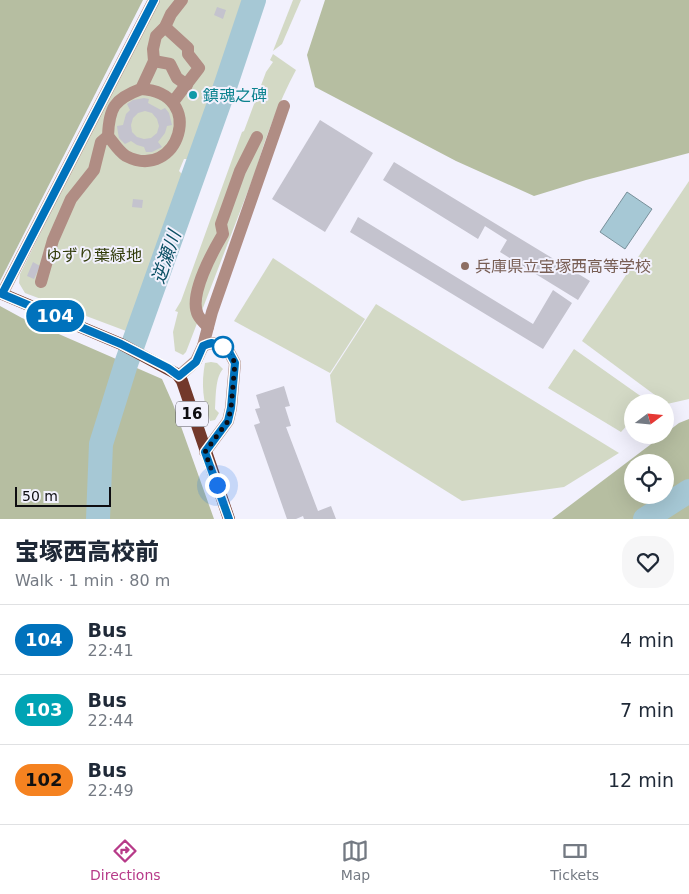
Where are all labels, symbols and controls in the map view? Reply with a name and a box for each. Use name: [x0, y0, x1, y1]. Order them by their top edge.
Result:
place label: 鎮魂之碑: [203, 86, 267, 105]
marker: 鎮魂之碑: [187, 89, 199, 101]
water label: 逆瀬川: [147, 226, 185, 286]
park label: ゆずり葉緑地: [46, 246, 142, 265]
place label: 兵庫県立宝塚西高等学校: [475, 257, 651, 276]
marker: 兵庫県立宝塚西高等学校: [459, 260, 471, 272]
line badge: 104: [26, 300, 84, 332]
text: 104: [36, 305, 74, 326]
unlabelled marker: [212, 336, 234, 358]
north arrow: [624, 394, 674, 444]
map controls: [624, 394, 674, 504]
road number: 16: [176, 402, 208, 426]
button: locate: [624, 454, 674, 504]
your location: [205, 473, 230, 498]
scale bar: [15, 484, 111, 507]
text: 50 m: [22, 488, 58, 504]
button: heart: [622, 536, 674, 588]
text: 宝塚西高校前: [15, 538, 159, 566]
text: Walk · 1 min · 80 m: [15, 571, 170, 590]
text: Bus: [88, 619, 127, 641]
text: 104: [25, 629, 63, 650]
text: 4 min: [620, 629, 674, 651]
text: 22:41: [88, 641, 134, 660]
text: Bus: [88, 689, 127, 711]
text: 103: [25, 699, 63, 720]
text: 7 min: [620, 699, 674, 721]
text: 22:44: [88, 711, 134, 730]
text: Bus: [88, 759, 127, 781]
text: 102: [25, 769, 63, 790]
text: 12 min: [608, 769, 674, 791]
text: 22:49: [88, 781, 134, 800]
tab: Directions: [90, 837, 161, 883]
tab: Map: [341, 837, 370, 883]
tab: Tickets: [550, 837, 599, 883]

